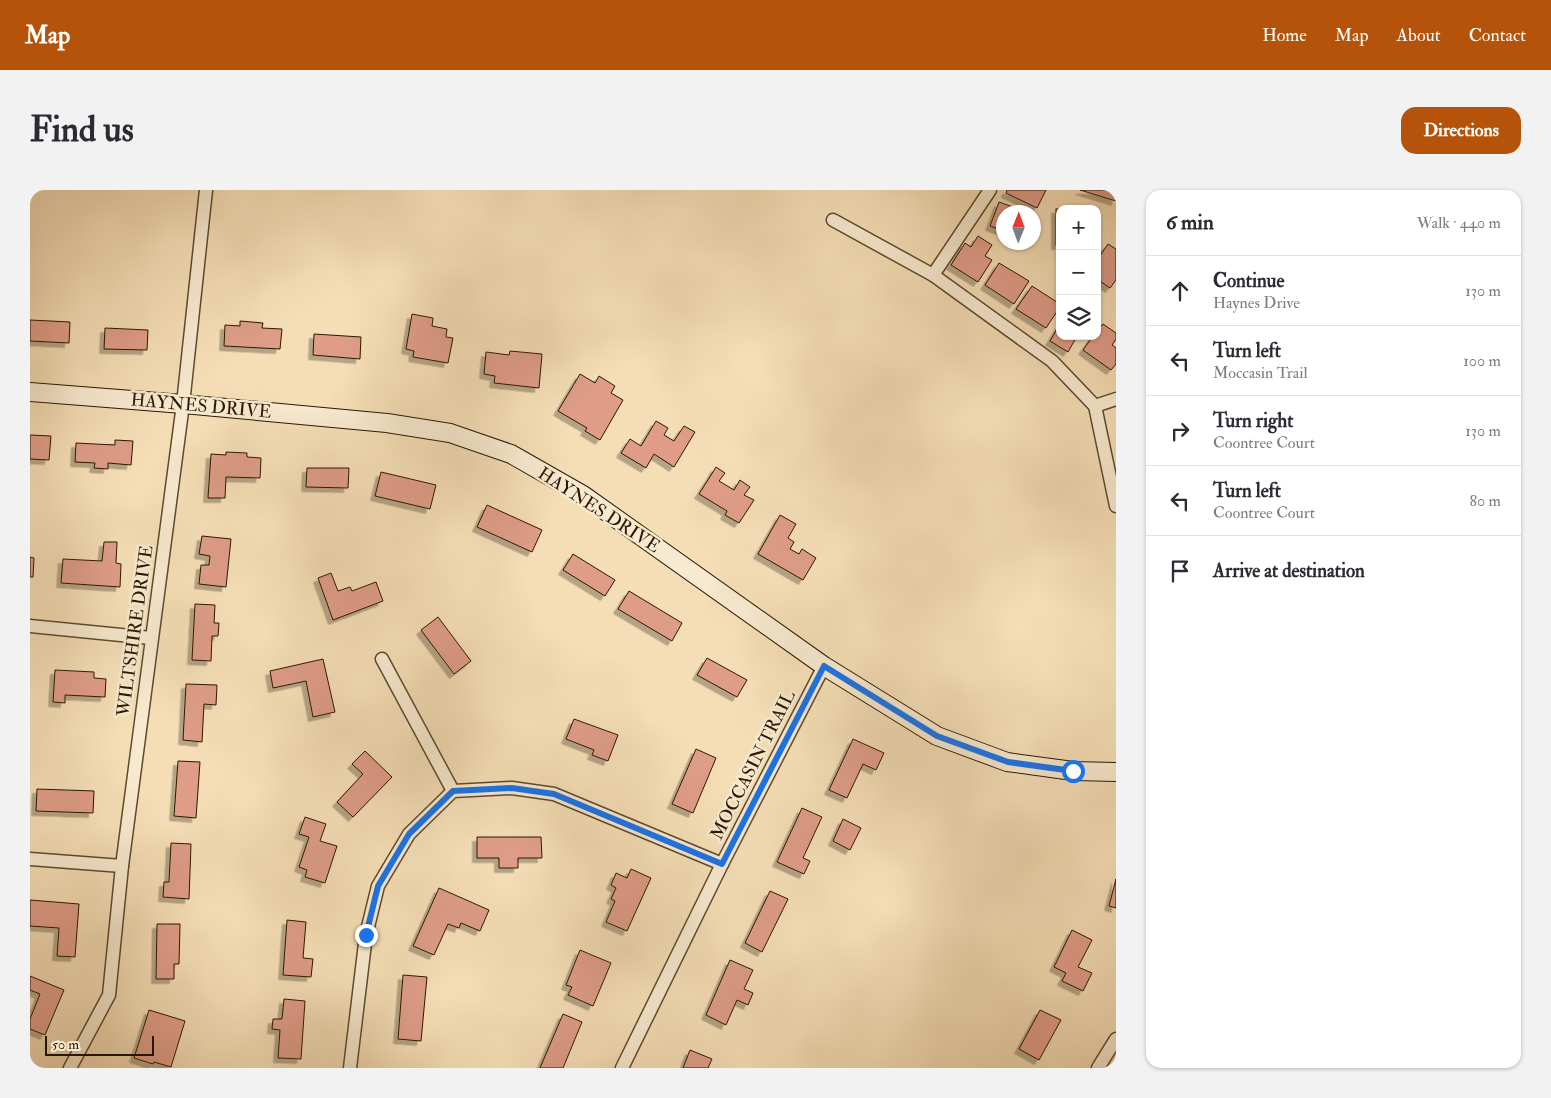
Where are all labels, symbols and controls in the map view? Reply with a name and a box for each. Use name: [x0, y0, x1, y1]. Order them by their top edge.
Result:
text: Map: [25, 20, 70, 51]
text: Home: [1262, 24, 1307, 47]
text: Map: [1335, 24, 1369, 47]
text: About: [1397, 24, 1441, 47]
text: Contact: [1469, 24, 1526, 47]
button: Directions: [1401, 107, 1521, 154]
text: Find us: [30, 108, 134, 152]
north arrow: [996, 205, 1041, 250]
map controls: [1056, 205, 1101, 340]
button: +: [1056, 205, 1101, 250]
text: 6 min: [1166, 209, 1214, 236]
text: Walk · 440 m: [1417, 213, 1501, 233]
button: −: [1056, 250, 1101, 295]
text: Continue: [1213, 269, 1284, 293]
icon: ahead: [1166, 277, 1194, 305]
text: 130 m: [1465, 281, 1501, 301]
text: Haynes Drive: [1213, 293, 1300, 313]
button: layers: [1056, 295, 1101, 340]
text: Turn left: [1213, 339, 1281, 363]
icon: left: [1166, 347, 1194, 375]
text: 100 m: [1463, 351, 1501, 371]
text: Moccasin Trail: [1213, 363, 1308, 383]
street label: HAYNES DRIVE: [130, 388, 272, 424]
text: Turn right: [1213, 409, 1293, 433]
icon: right: [1166, 417, 1194, 445]
text: 130 m: [1465, 421, 1501, 441]
text: Coontree Court: [1213, 433, 1315, 453]
street label: HAYNES DRIVE: [534, 462, 664, 558]
text: Turn left: [1213, 479, 1281, 503]
icon: left: [1166, 487, 1194, 515]
text: 80 m: [1470, 491, 1501, 511]
text: Coontree Court: [1213, 503, 1315, 523]
street label: WILTSHIRE DRIVE: [111, 544, 158, 719]
icon: arrive: [1166, 557, 1194, 585]
text: Arrive at destination: [1213, 559, 1365, 583]
street label: MOCCASIN TRAIL: [705, 686, 801, 844]
route start: [1062, 760, 1085, 783]
route end: [355, 924, 378, 947]
scale bar: [45, 1033, 154, 1056]
text: 50 m: [52, 1036, 79, 1053]

